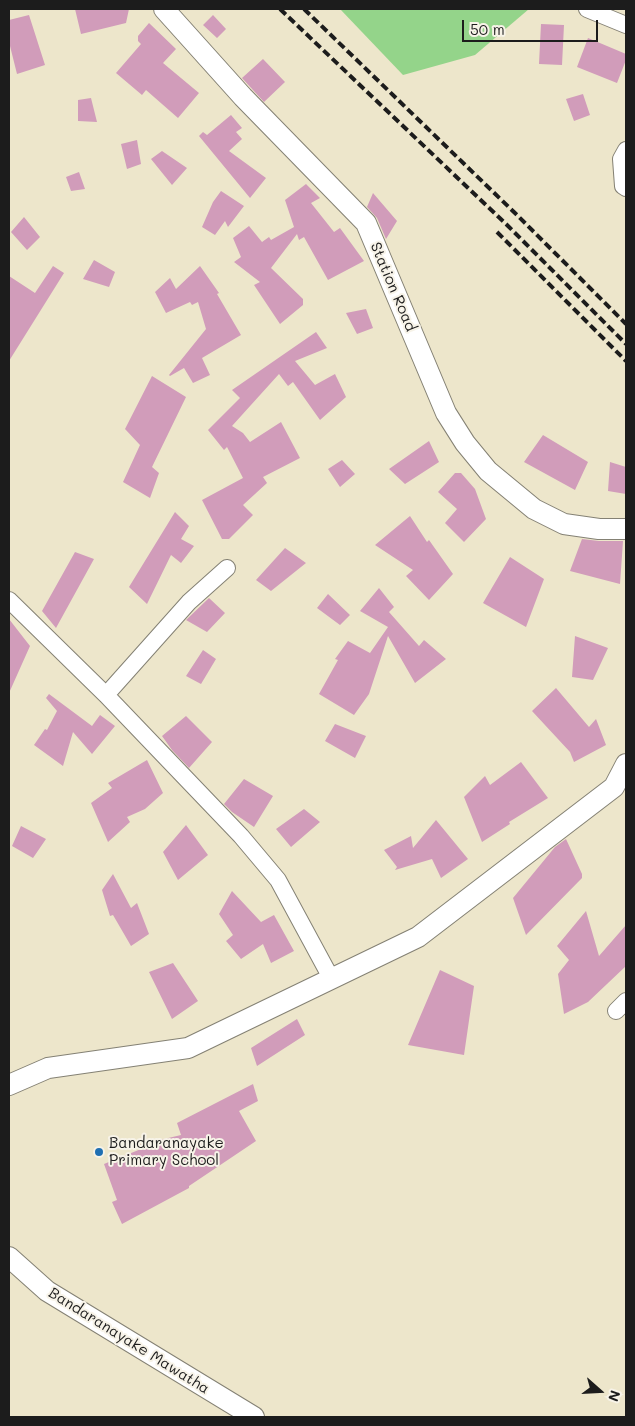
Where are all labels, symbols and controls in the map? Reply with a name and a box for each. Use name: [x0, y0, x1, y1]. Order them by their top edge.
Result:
scale bar: [465, 10, 601, 42]
text: 50 m: [470, 19, 505, 39]
street label: Station Road: [366, 240, 420, 334]
place label: Bandaranayake Primary School: [109, 1134, 224, 1169]
marker: Bandaranayake Primary School: [93, 1146, 105, 1158]
street label: Bandaranayake Mawatha: [45, 1284, 213, 1398]
north arrow: [575, 1366, 625, 1416]
text: N: [604, 1388, 625, 1404]

